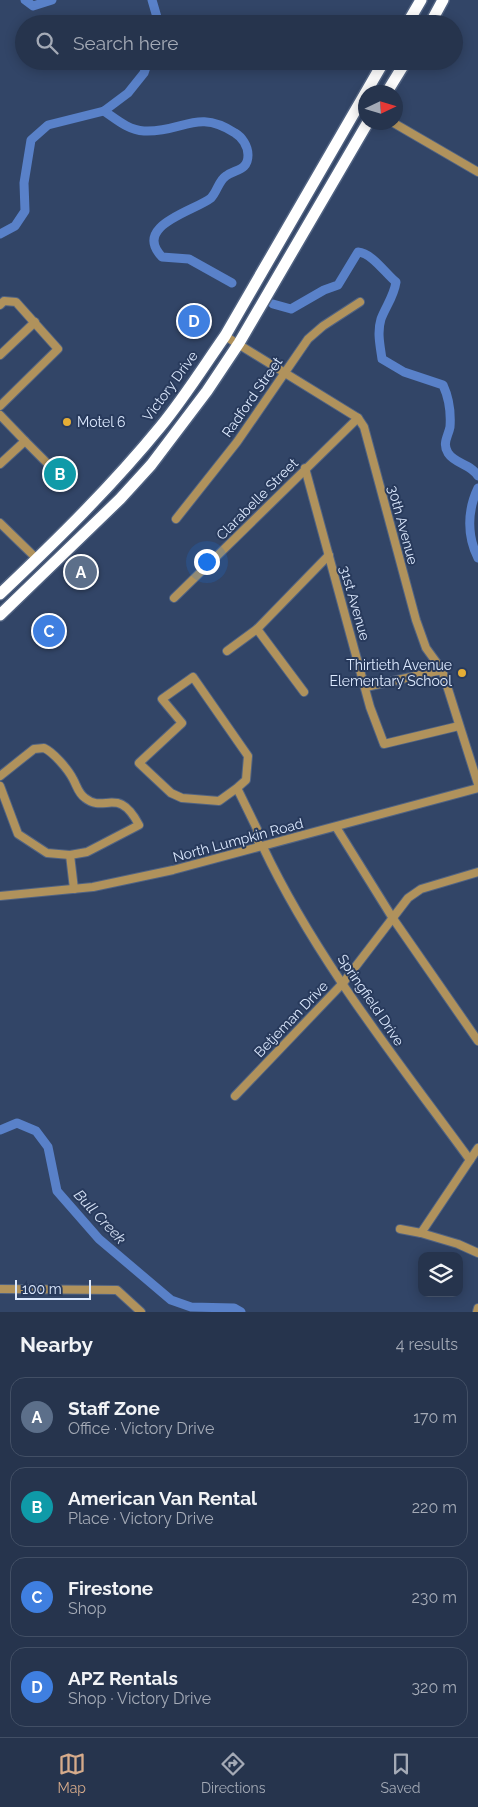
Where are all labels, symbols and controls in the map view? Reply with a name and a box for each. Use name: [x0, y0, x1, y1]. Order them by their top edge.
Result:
search box: [15, 15, 463, 70]
icon: search: [33, 29, 61, 57]
text: Search here: [73, 32, 179, 54]
north arrow: [358, 85, 403, 130]
pin: D: [178, 302, 210, 340]
street label: Victory Drive: [139, 348, 201, 424]
street label: Radford Street: [219, 354, 286, 440]
place label: Motel 6: [77, 414, 126, 430]
marker: Motel 6: [61, 416, 73, 428]
pin: B: [44, 455, 76, 493]
street label: Clarabelle Street: [213, 455, 301, 543]
street label: 30th Avenue: [385, 484, 421, 566]
your location: [194, 549, 220, 575]
pin: A: [65, 553, 97, 591]
street label: 31st Avenue: [337, 564, 373, 642]
pin: C: [33, 612, 65, 650]
place label: Thirtieth Avenue Elementary School: [329, 657, 452, 689]
marker: Thirtieth Avenue Elementary School: [456, 667, 468, 679]
street label: North Lumpkin Road: [171, 815, 305, 865]
street label: Springfield Drive: [335, 951, 407, 1049]
street label: Betjeman Drive: [251, 978, 331, 1060]
water label: Bull Creek: [70, 1186, 130, 1248]
map controls: [418, 1252, 463, 1297]
button: layers: [418, 1252, 463, 1297]
scale bar: [15, 1277, 91, 1300]
text: 100 m: [22, 1281, 62, 1297]
text: Nearby: [20, 1332, 93, 1357]
text: 4 results: [396, 1335, 458, 1354]
text: Staff Zone: [68, 1397, 160, 1419]
text: A: [32, 1408, 42, 1427]
text: 170 m: [413, 1408, 457, 1427]
text: Office · Victory Drive: [68, 1419, 214, 1438]
text: American Van Rental: [68, 1487, 257, 1509]
text: B: [32, 1498, 42, 1517]
text: 220 m: [412, 1498, 457, 1517]
text: Place · Victory Drive: [68, 1509, 214, 1528]
text: Firestone: [68, 1577, 153, 1599]
text: C: [32, 1588, 42, 1607]
text: 230 m: [412, 1588, 457, 1607]
text: Shop: [68, 1599, 106, 1618]
text: APZ Rentals: [68, 1667, 178, 1689]
text: D: [31, 1678, 43, 1697]
text: 320 m: [412, 1678, 457, 1697]
text: Shop · Victory Drive: [68, 1689, 211, 1708]
tab: Map: [57, 1750, 86, 1796]
tab: Directions: [201, 1750, 266, 1796]
tab: Saved: [380, 1750, 421, 1796]

